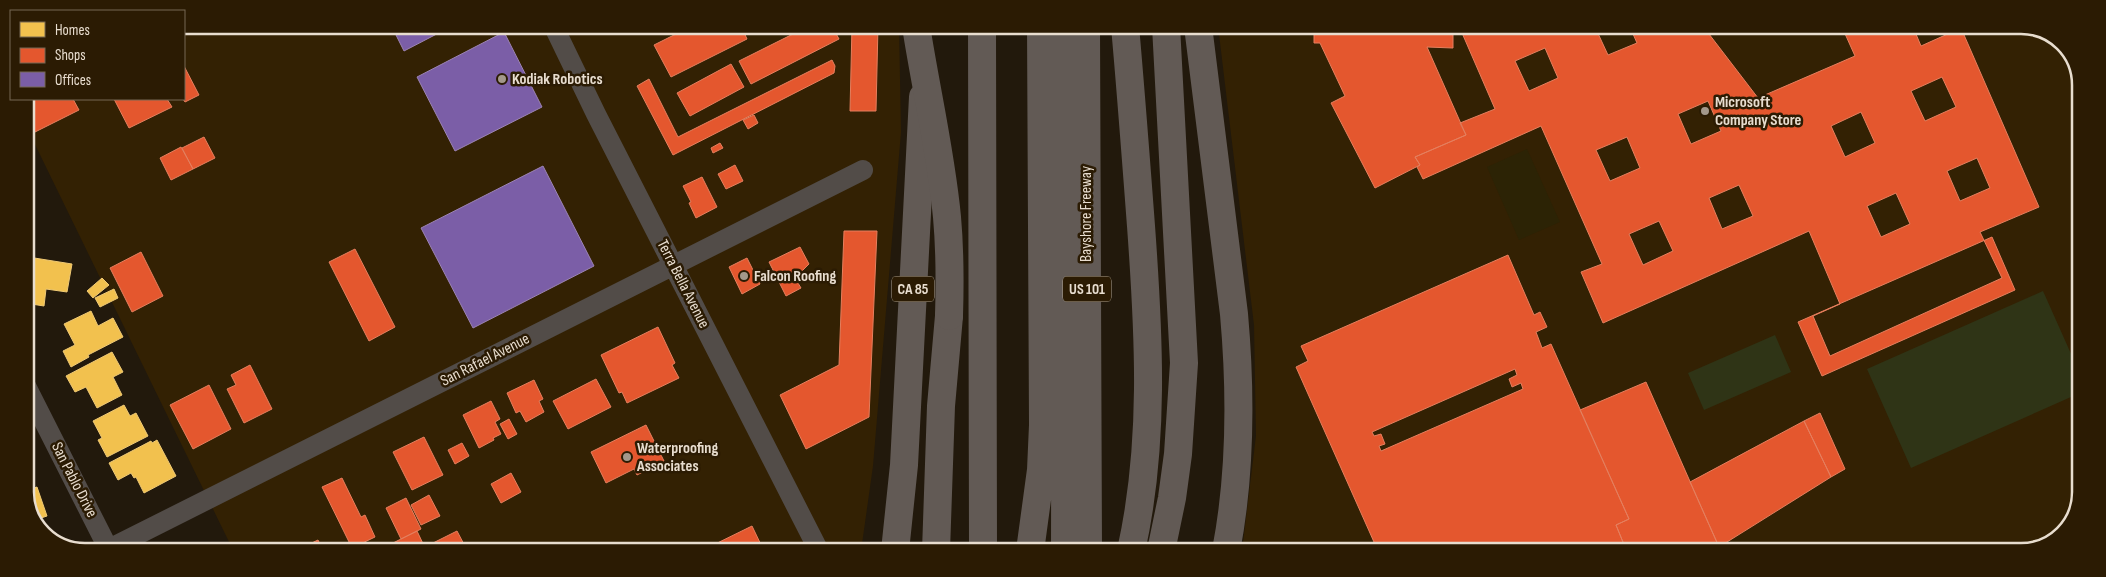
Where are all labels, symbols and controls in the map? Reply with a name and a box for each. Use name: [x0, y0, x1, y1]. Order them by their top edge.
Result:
legend: [10, 10, 185, 100]
text: Homes: [55, 21, 90, 40]
text: Shops: [55, 46, 86, 65]
place label: Kodiak Robotics: [512, 70, 603, 89]
text: Offices: [55, 71, 91, 90]
marker: Kodiak Robotics: [496, 73, 508, 85]
place label: Microsoft Company Store: [1715, 93, 1802, 130]
marker: Microsoft Company Store: [1699, 105, 1711, 117]
street label: Bayshore Freeway: [1077, 166, 1096, 262]
street label: Terra Bella Avenue: [653, 237, 713, 331]
place label: Falcon Roofing: [754, 267, 836, 286]
marker: Falcon Roofing: [738, 270, 750, 282]
road number: CA 85: [892, 276, 934, 302]
road number: US 101: [1063, 276, 1111, 302]
street label: San Rafael Avenue: [437, 329, 533, 391]
street label: San Pablo Drive: [47, 439, 101, 521]
place label: Waterproofing Associates: [636, 439, 718, 476]
marker: Waterproofing Associates: [621, 451, 633, 463]

